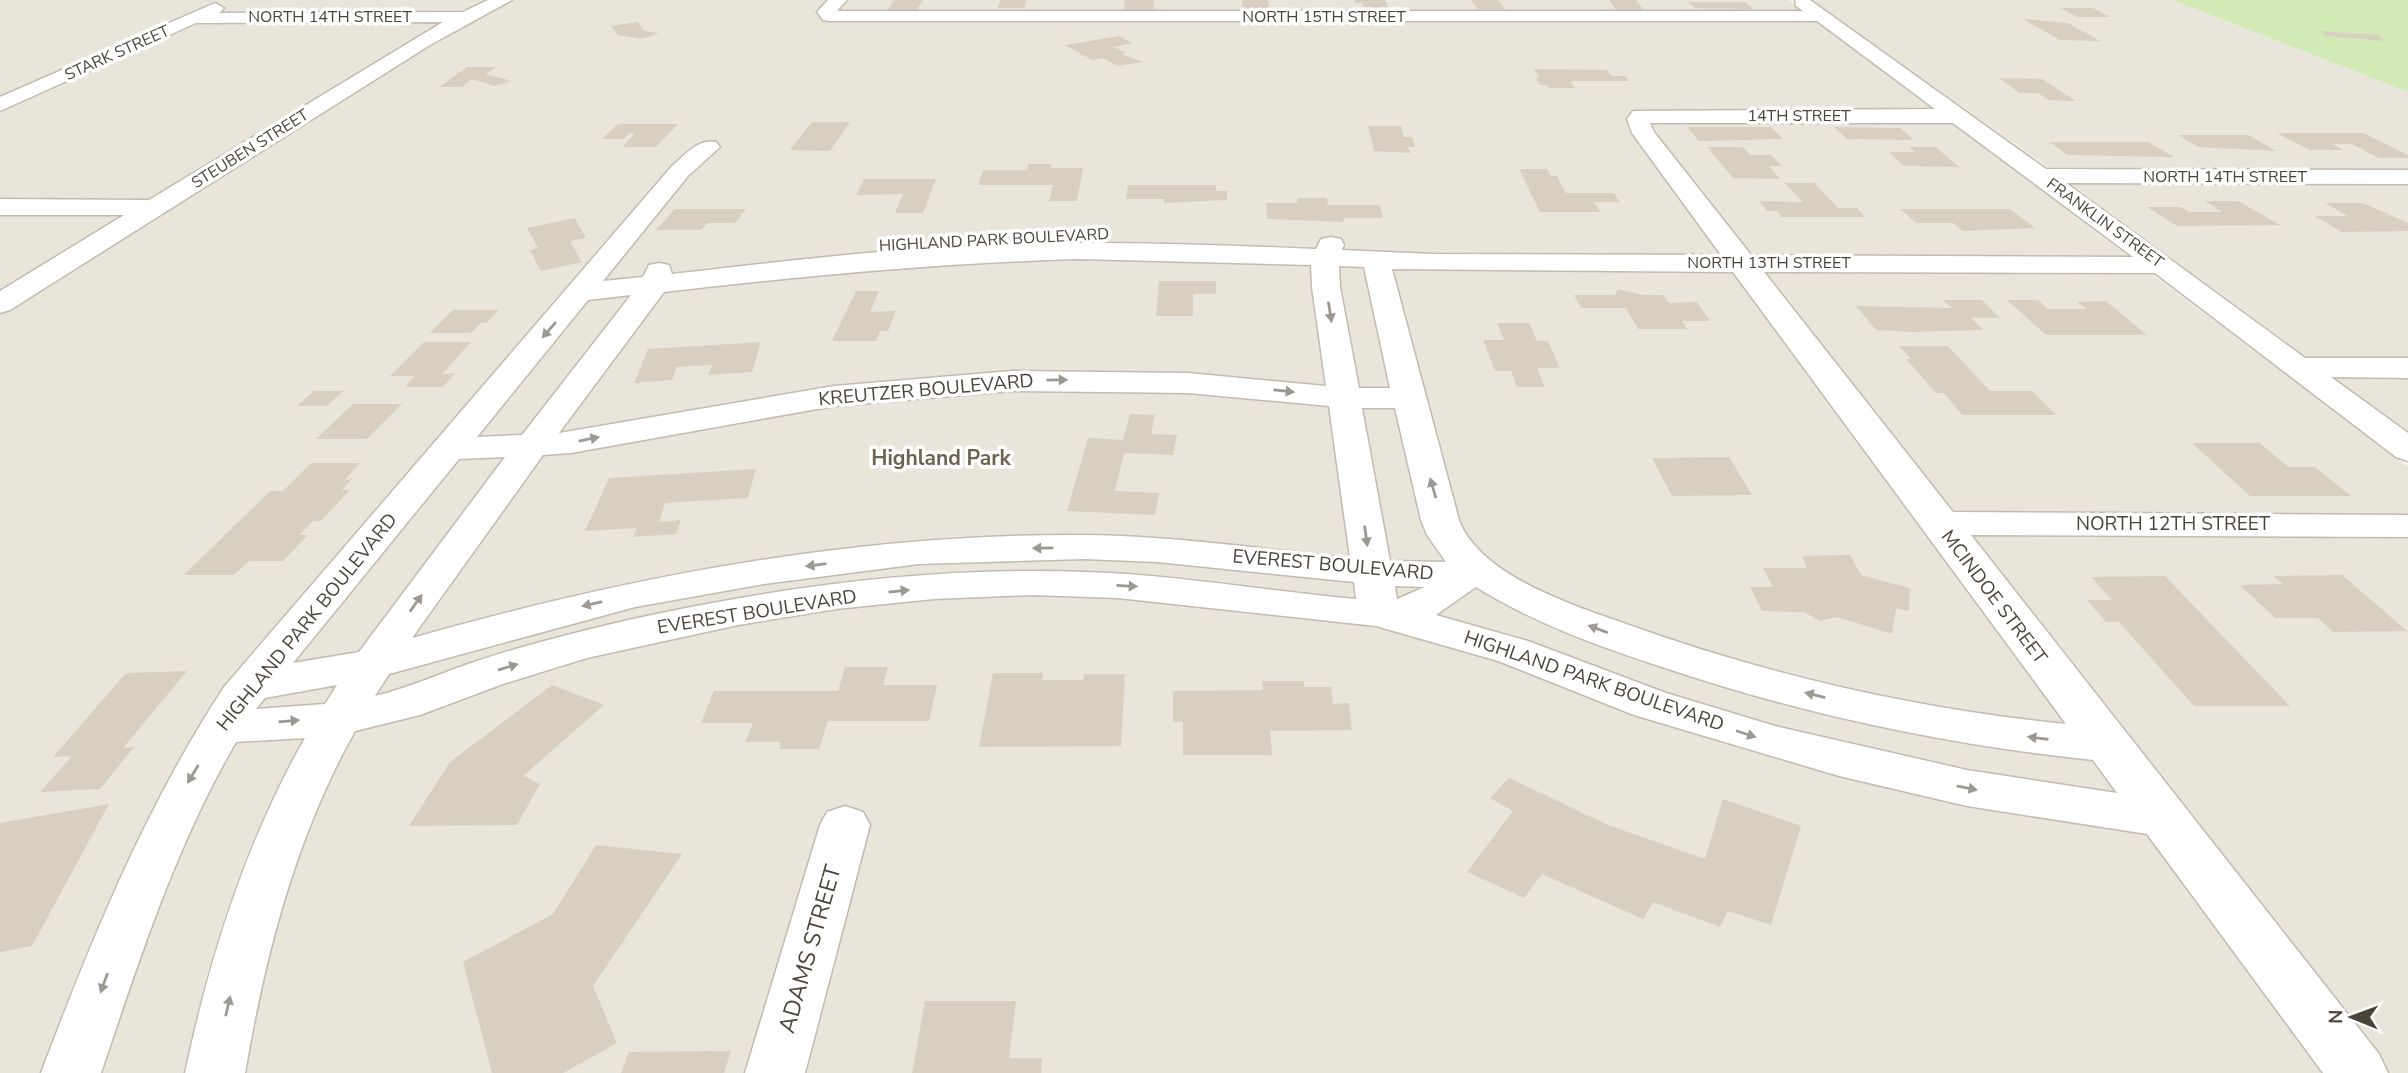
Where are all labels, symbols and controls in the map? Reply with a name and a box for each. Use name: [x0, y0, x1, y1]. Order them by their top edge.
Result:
street label: NORTH 14TH STREET: [248, 6, 412, 28]
street label: NORTH 15TH STREET: [1242, 6, 1406, 28]
street label: STARK STREET: [61, 20, 173, 86]
street label: STEUBEN STREET: [187, 104, 313, 194]
street label: 14TH STREET: [1747, 105, 1851, 127]
street label: NORTH 14TH STREET: [2143, 166, 2307, 188]
street label: FRANKLIN STREET: [2042, 173, 2168, 273]
street label: HIGHLAND PARK BOULEVARD: [878, 223, 1110, 257]
street label: NORTH 13TH STREET: [1687, 252, 1851, 274]
one-way arrow: [1325, 301, 1336, 323]
one-way arrow: [542, 321, 557, 338]
street label: KREUTZER BOULEVARD: [817, 368, 1035, 412]
one-way arrow: [1046, 374, 1068, 386]
one-way arrow: [1273, 386, 1295, 397]
one-way arrow: [578, 434, 600, 445]
district label: Highland Park: [871, 444, 1011, 472]
one-way arrow: [1427, 477, 1438, 499]
street label: HIGHLAND PARK BOULEVARD: [211, 507, 403, 737]
street label: NORTH 12TH STREET: [2076, 511, 2271, 537]
one-way arrow: [1361, 525, 1372, 547]
street label: MCINDOE STREET: [1935, 525, 2053, 670]
one-way arrow: [1032, 542, 1054, 553]
street label: EVEREST BOULEVARD: [1231, 543, 1435, 587]
one-way arrow: [805, 560, 827, 571]
one-way arrow: [1116, 581, 1138, 592]
street label: EVEREST BOULEVARD: [655, 583, 859, 641]
one-way arrow: [889, 585, 911, 596]
one-way arrow: [409, 594, 423, 612]
one-way arrow: [581, 599, 603, 610]
one-way arrow: [1587, 623, 1608, 634]
street label: HIGHLAND PARK BOULEVARD: [1460, 624, 1728, 738]
one-way arrow: [498, 661, 519, 672]
one-way arrow: [1804, 689, 1826, 700]
one-way arrow: [278, 715, 300, 726]
one-way arrow: [1736, 729, 1757, 740]
one-way arrow: [2027, 733, 2049, 744]
one-way arrow: [186, 765, 199, 784]
one-way arrow: [1956, 783, 1978, 794]
street label: ADAMS STREET: [771, 861, 849, 1037]
one-way arrow: [98, 973, 109, 994]
north arrow: [2317, 982, 2387, 1052]
one-way arrow: [223, 995, 234, 1017]
text: N: [2323, 1009, 2349, 1024]

